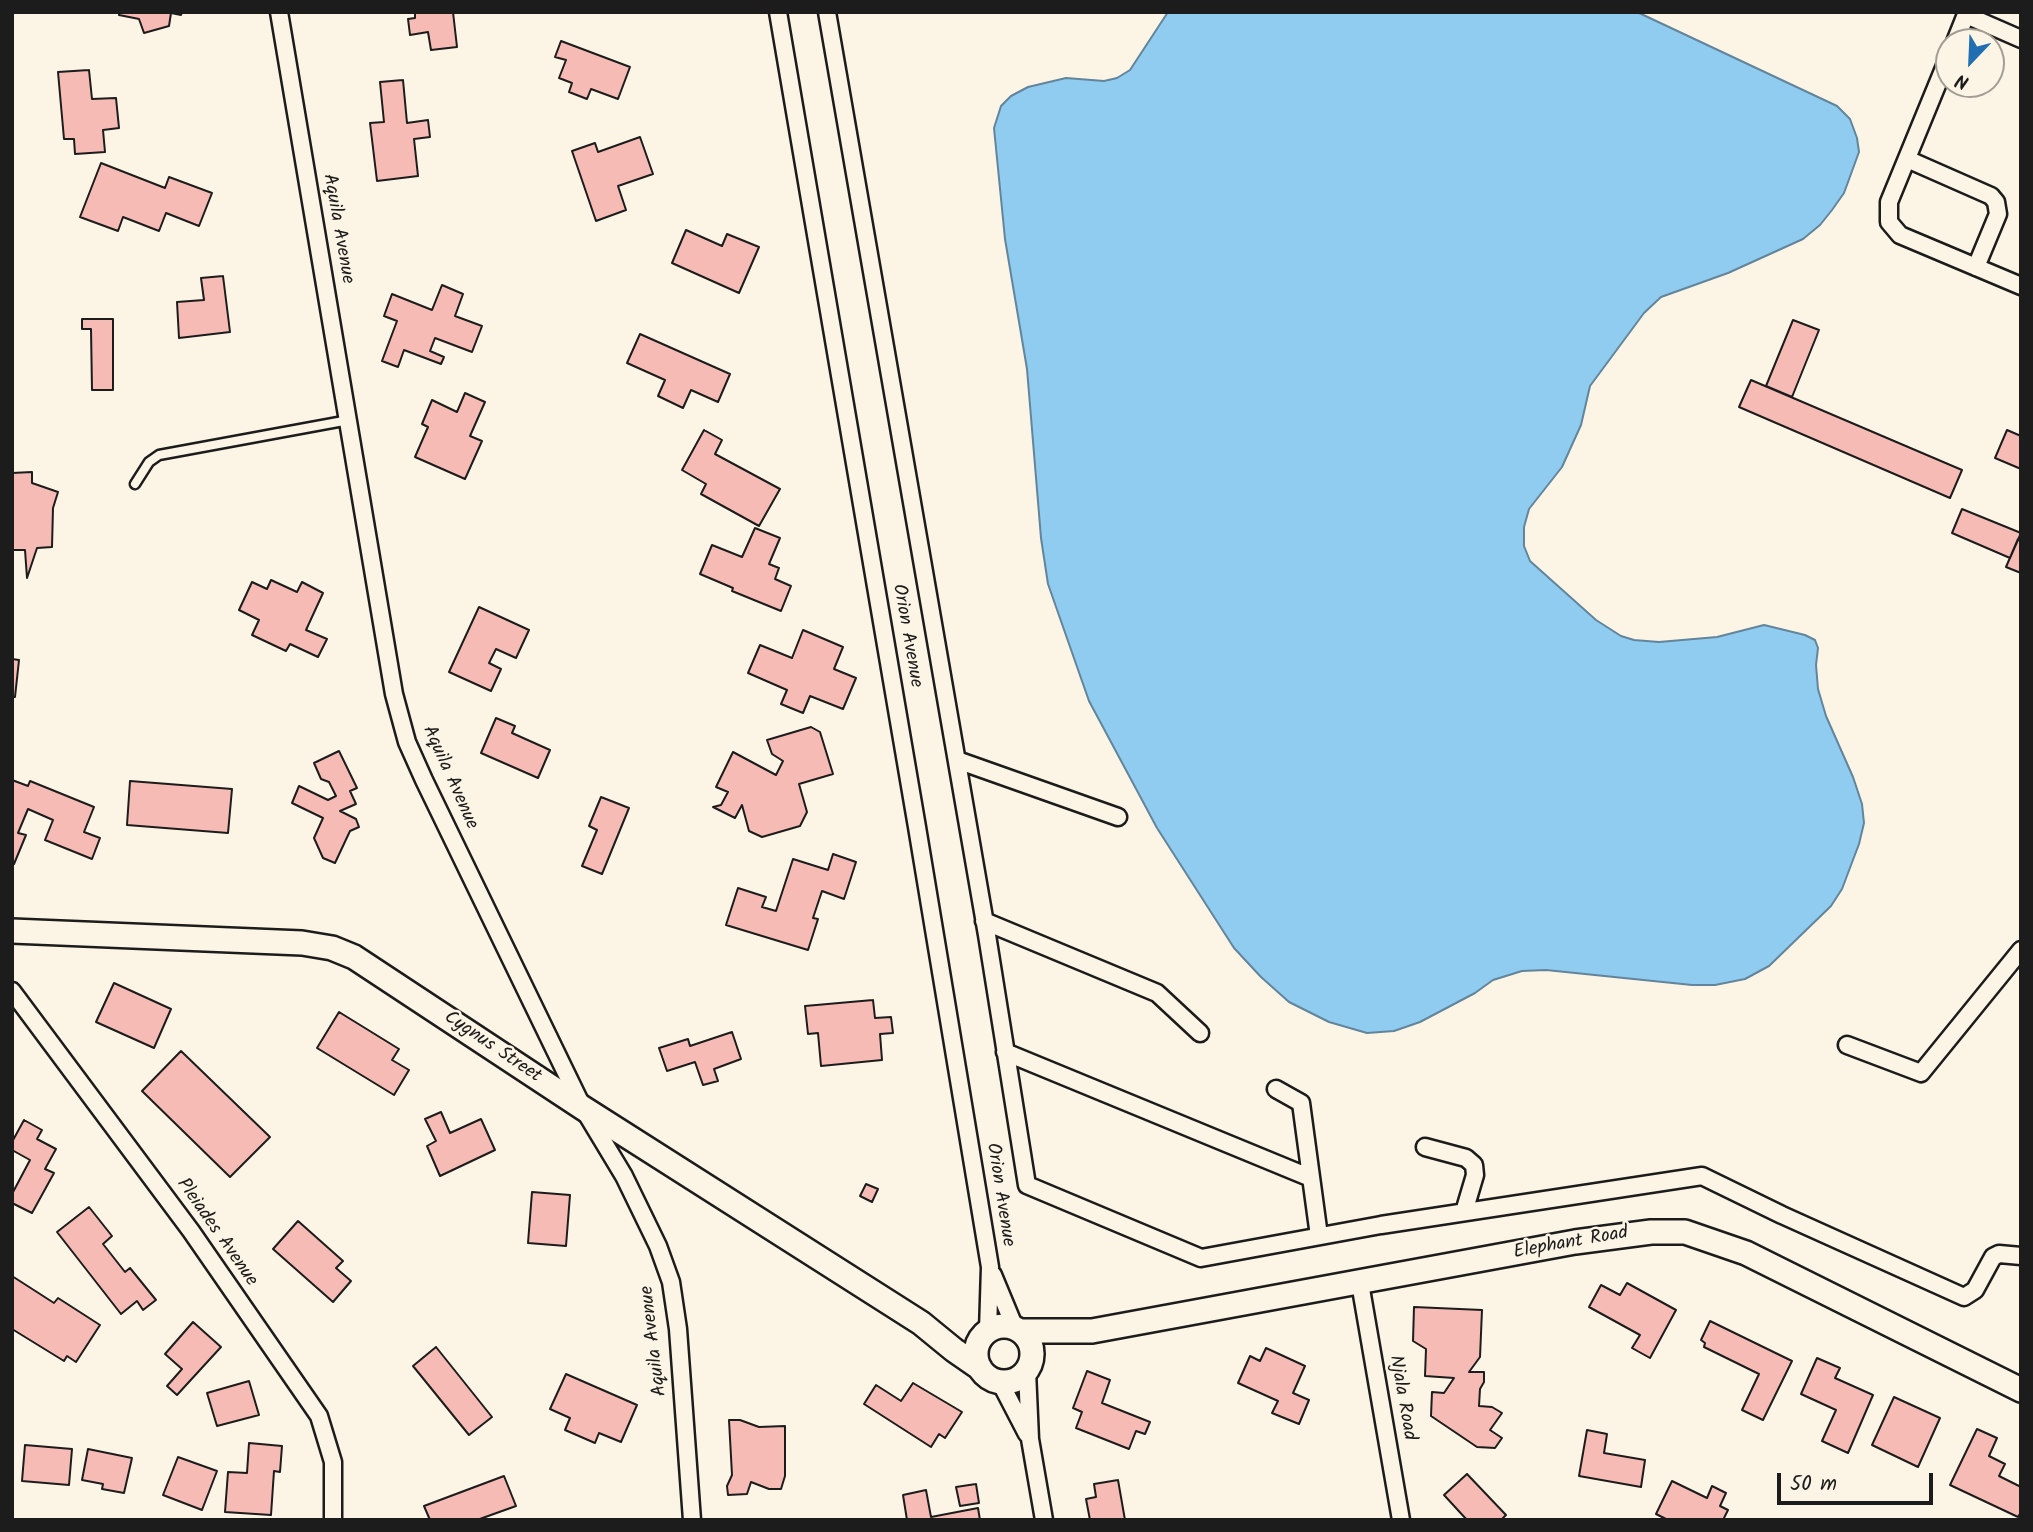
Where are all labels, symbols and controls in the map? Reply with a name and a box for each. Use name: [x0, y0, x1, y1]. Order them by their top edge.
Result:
north arrow: [1935, 28, 2005, 98]
text: N: [1951, 64, 1974, 97]
street label: Aquila Avenue: [316, 172, 358, 286]
street label: Orion Avenue: [886, 582, 926, 690]
street label: Aquila Avenue: [416, 723, 482, 833]
street label: Cygnus Street: [439, 1007, 545, 1089]
street label: Orion Avenue: [980, 1141, 1018, 1249]
street label: Pleiades Avenue: [170, 1175, 262, 1291]
street label: Elephant Road: [1512, 1223, 1630, 1265]
street label: Aquila Avenue: [637, 1284, 673, 1398]
street label: Njala Road: [1382, 1354, 1420, 1442]
scale bar: [1781, 1458, 1937, 1502]
text: 50 m: [1790, 1468, 1837, 1501]

